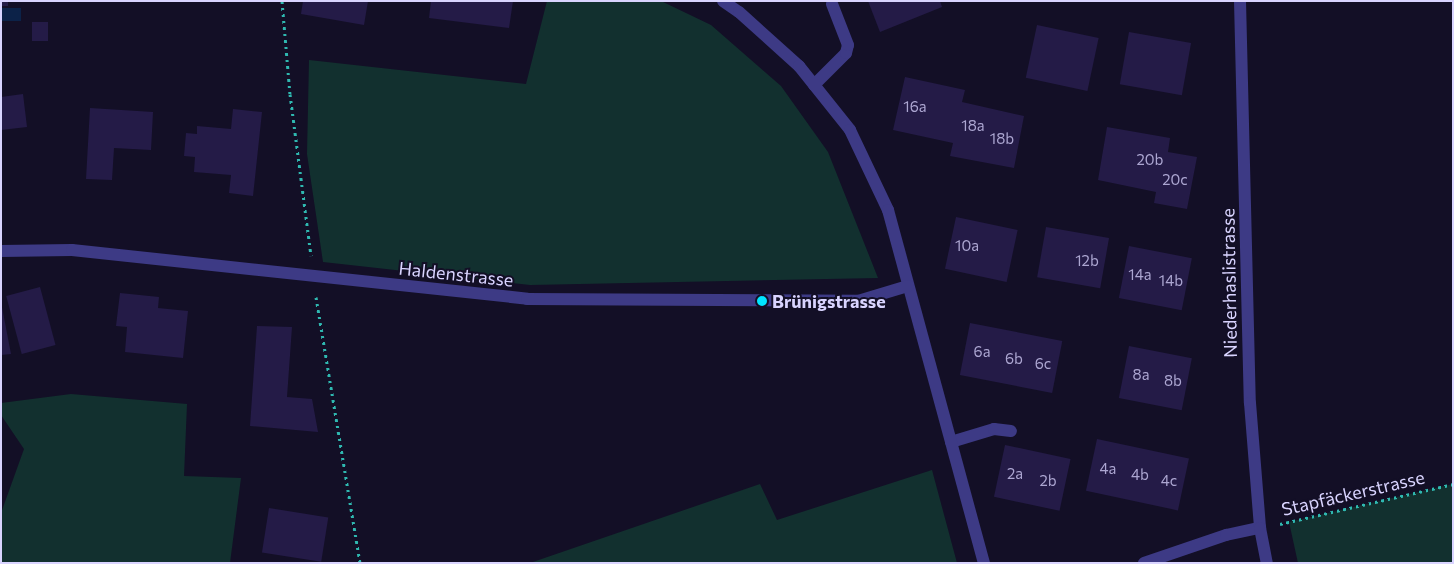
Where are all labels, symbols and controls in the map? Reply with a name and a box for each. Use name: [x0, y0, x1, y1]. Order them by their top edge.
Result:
house number: 16a: [903, 98, 927, 116]
house number: 18a: [961, 117, 985, 135]
house number: 18b: [990, 130, 1014, 148]
house number: 20b: [1137, 151, 1163, 169]
house number: 20c: [1162, 171, 1188, 189]
street label: Niederhaslistrasse: [1217, 208, 1241, 358]
house number: 10a: [955, 237, 979, 255]
house number: 12b: [1075, 252, 1099, 270]
street label: Haldenstrasse: [397, 257, 515, 291]
house number: 14a: [1128, 266, 1152, 284]
house number: 14b: [1159, 272, 1183, 290]
place label: Brünigstrasse: [772, 290, 886, 312]
marker: Brünigstrasse: [756, 295, 768, 307]
house number: 6a: [974, 343, 990, 361]
house number: 6b: [1005, 350, 1023, 368]
house number: 6c: [1035, 355, 1051, 373]
house number: 8a: [1133, 366, 1149, 384]
house number: 8b: [1164, 372, 1182, 390]
house number: 4a: [1100, 460, 1116, 478]
house number: 2a: [1007, 465, 1023, 483]
house number: 4b: [1131, 466, 1149, 484]
street label: Stapfäckerstrasse: [1279, 466, 1427, 520]
house number: 2b: [1039, 472, 1057, 490]
house number: 4c: [1161, 472, 1177, 490]

